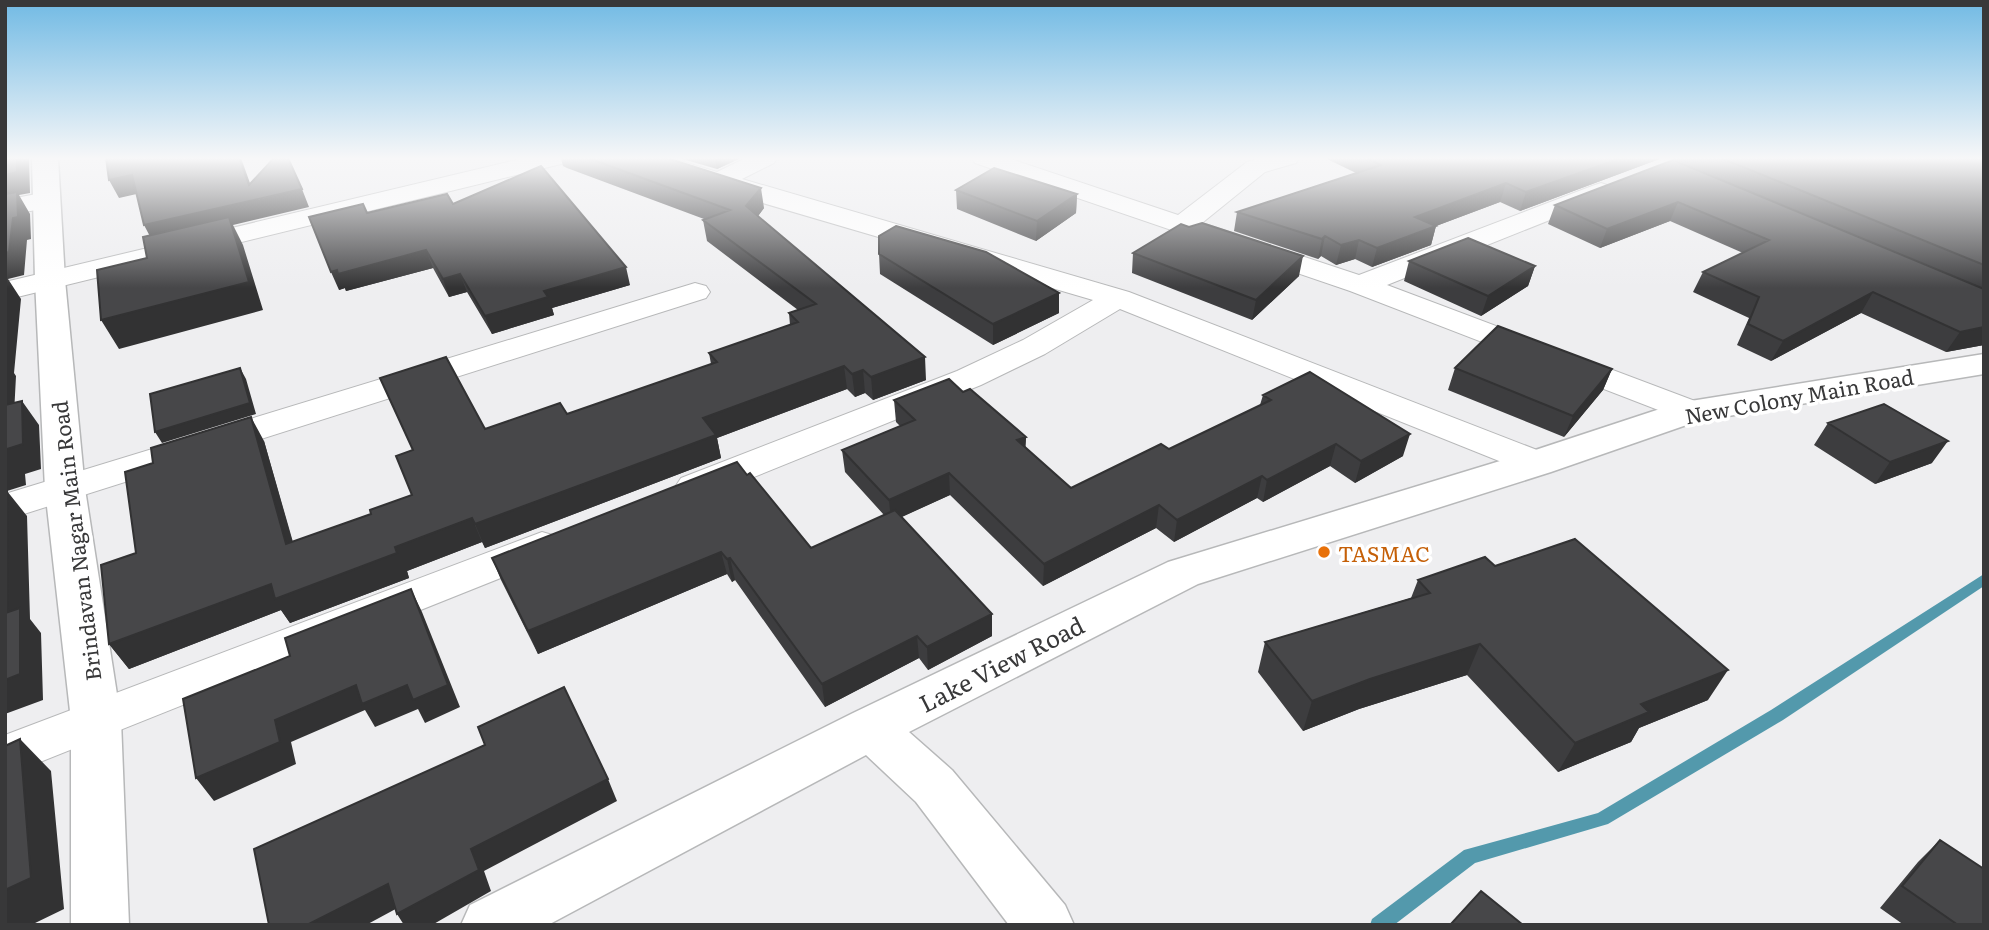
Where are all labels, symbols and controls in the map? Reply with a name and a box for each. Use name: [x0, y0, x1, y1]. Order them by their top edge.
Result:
street label: New Colony Main Road: [1682, 360, 1916, 430]
street label: Brindavan Nagar Main Road: [42, 399, 108, 683]
place label: TASMAC: [1338, 537, 1430, 568]
marker: TASMAC: [1316, 544, 1332, 560]
street label: Lake View Road: [912, 606, 1090, 720]

